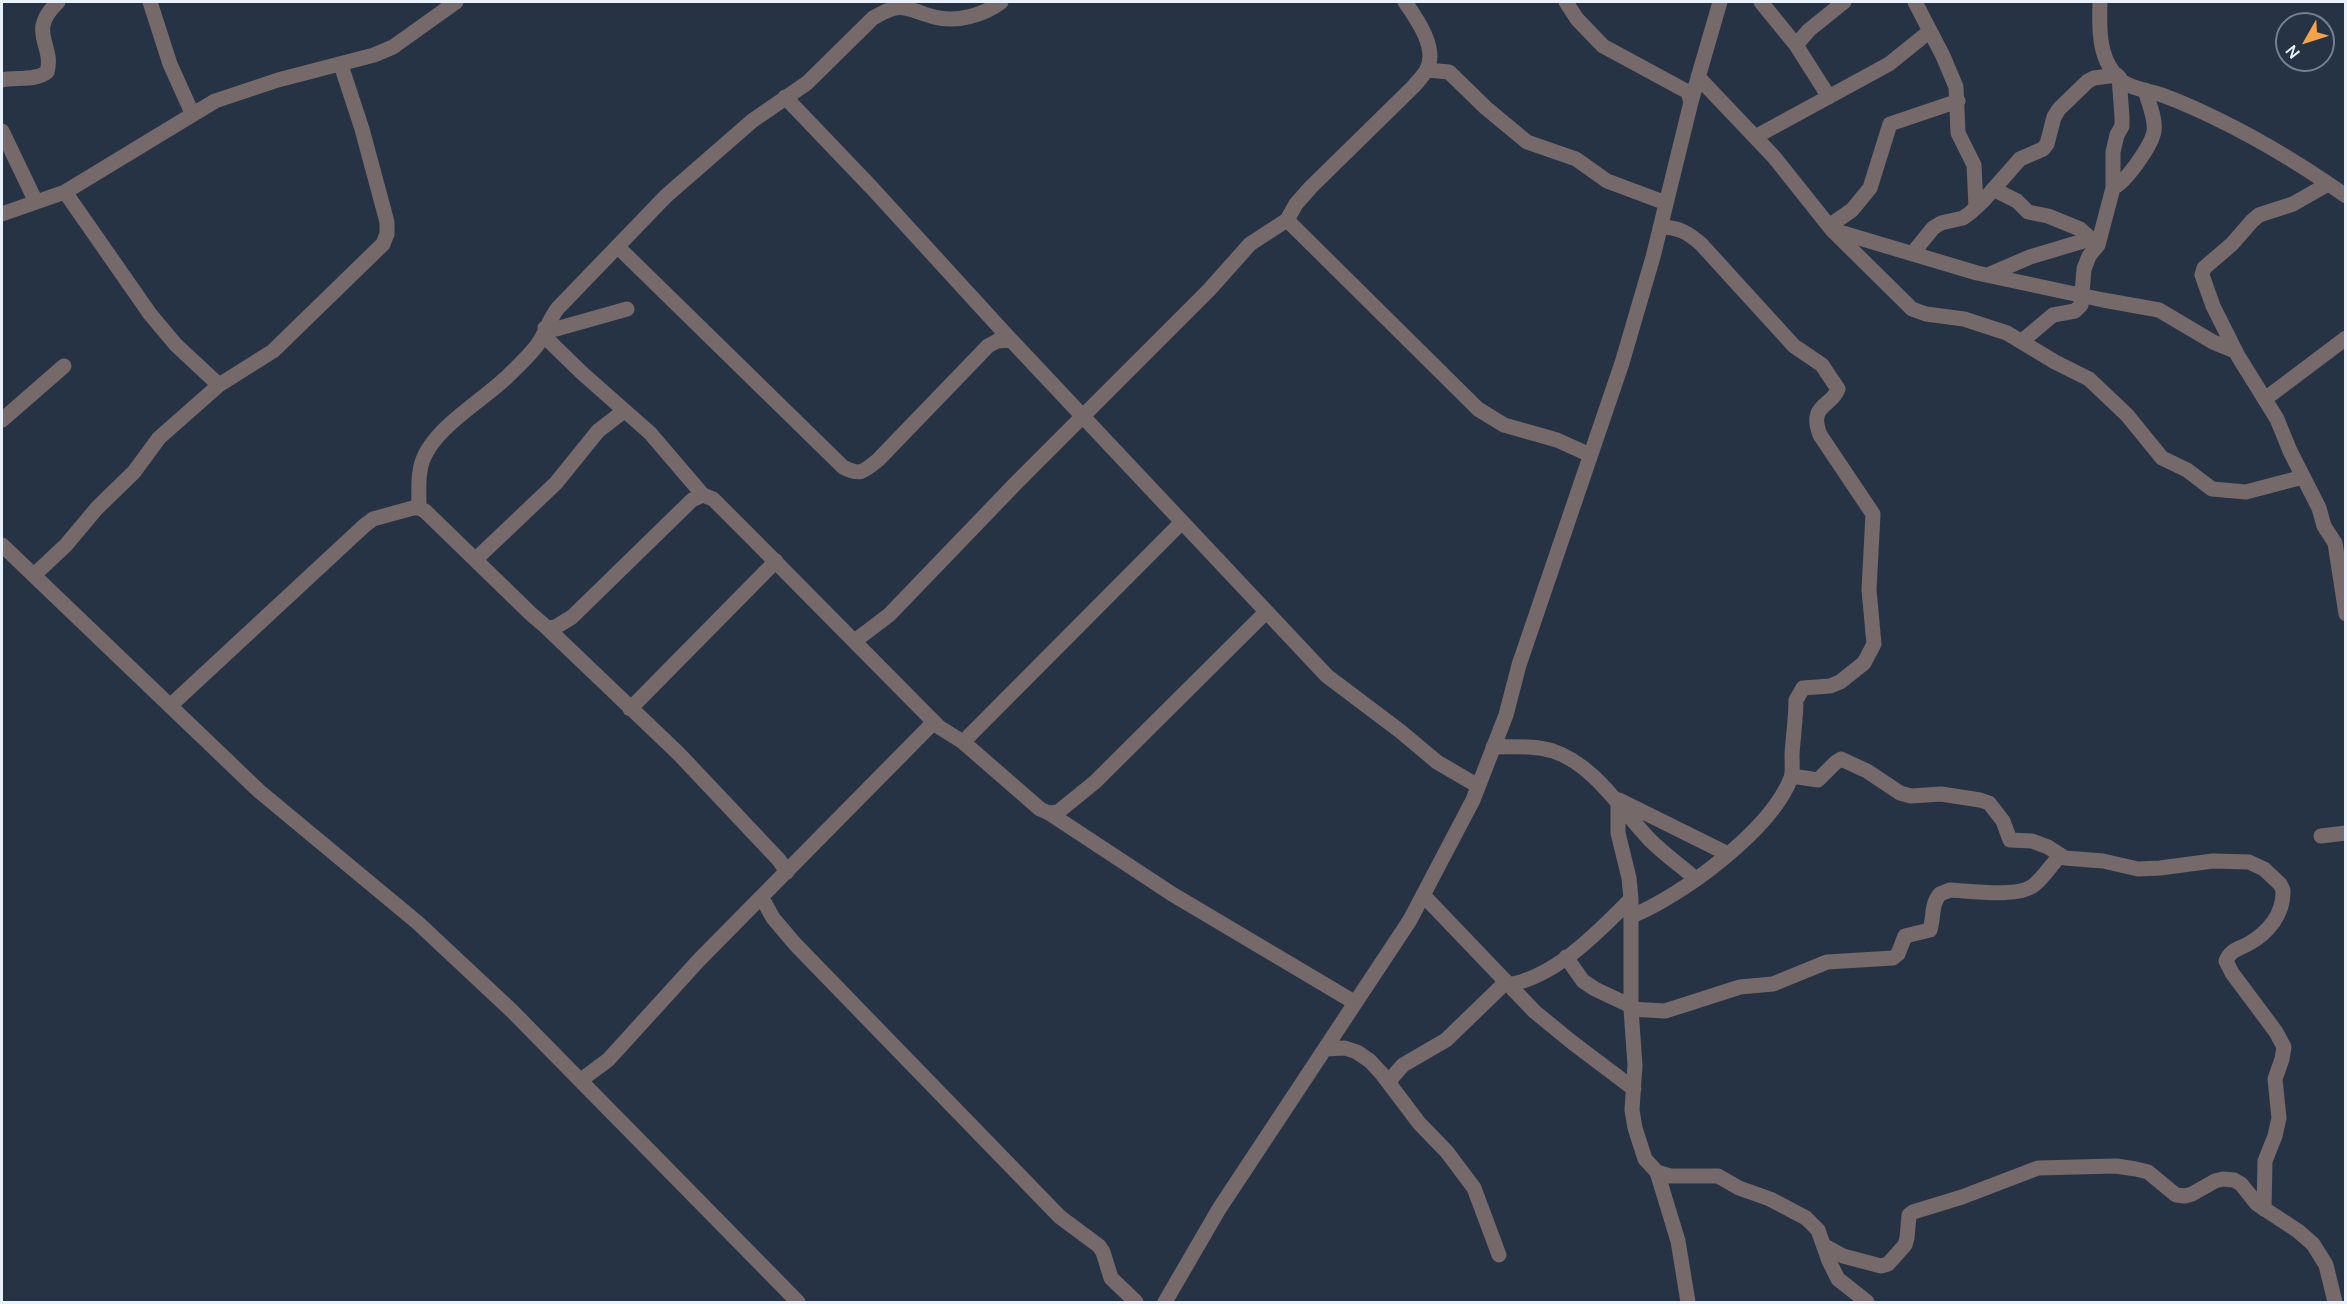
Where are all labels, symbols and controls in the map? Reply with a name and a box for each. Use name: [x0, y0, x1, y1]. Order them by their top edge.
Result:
north arrow: [2275, 12, 2335, 72]
text: N: [2280, 41, 2305, 63]

